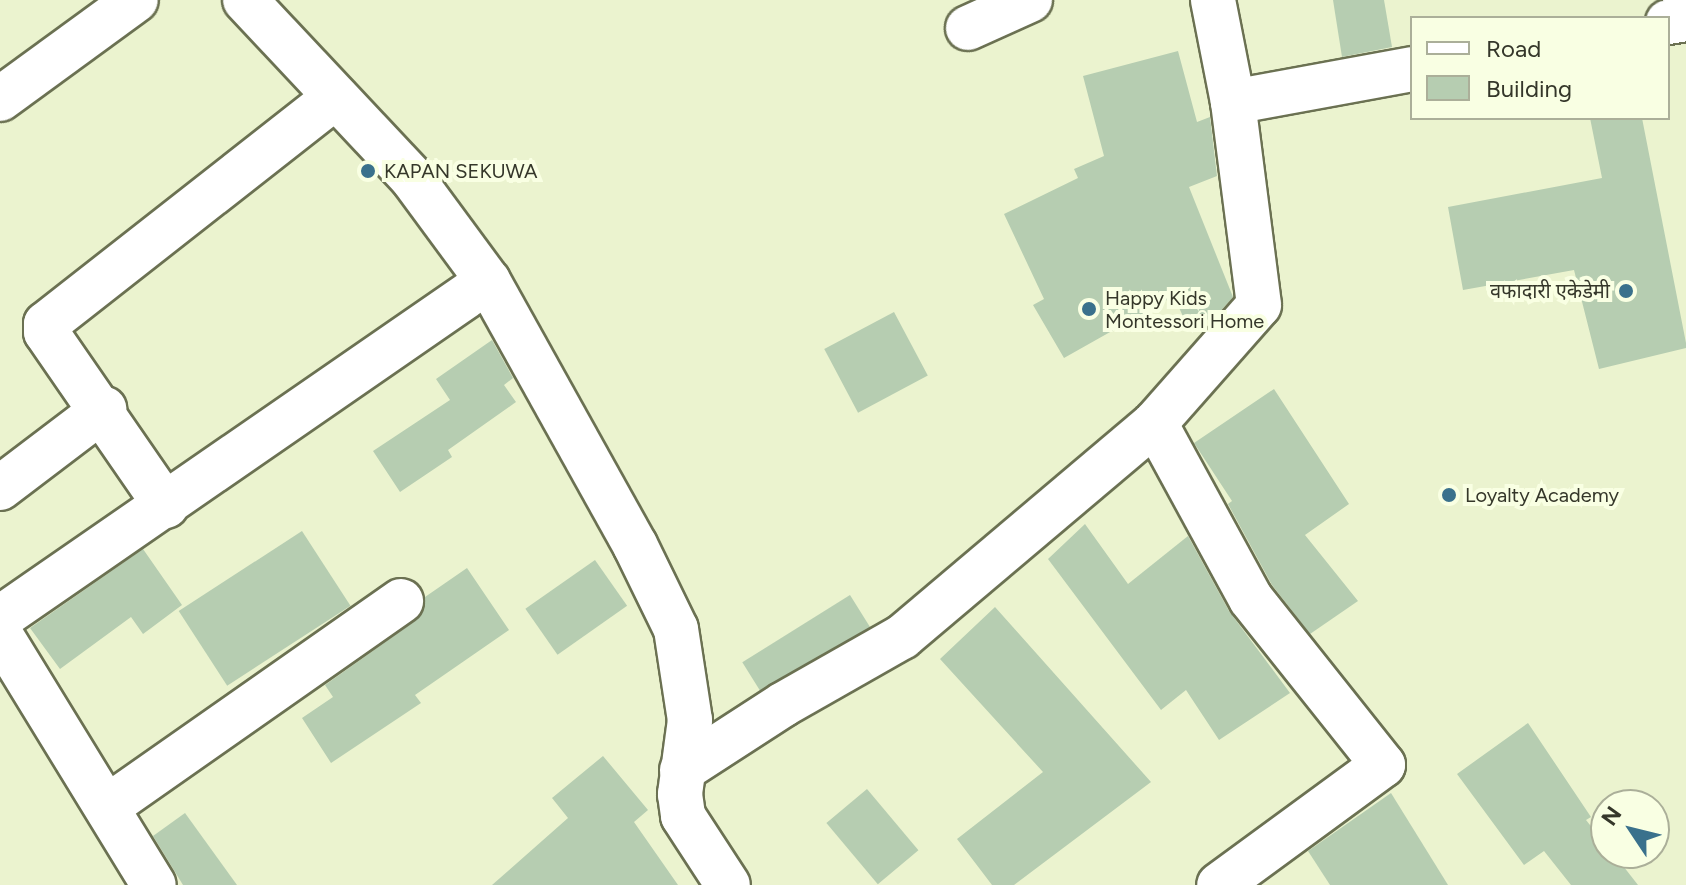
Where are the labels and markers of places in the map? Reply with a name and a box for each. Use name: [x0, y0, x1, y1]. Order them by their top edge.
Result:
place label: KAPAN SEKUWA: [384, 159, 538, 183]
marker: KAPAN SEKUWA: [359, 162, 377, 180]
place label: वफादारी एकेडेमी: [1490, 279, 1610, 303]
marker: वफादारी एकेडेमी: [1617, 282, 1635, 300]
place label: Happy Kids Montessori Home: [1105, 286, 1264, 333]
marker: Happy Kids Montessori Home: [1080, 300, 1098, 318]
place label: Loyalty Academy: [1465, 483, 1619, 507]
marker: Loyalty Academy: [1440, 486, 1458, 504]

